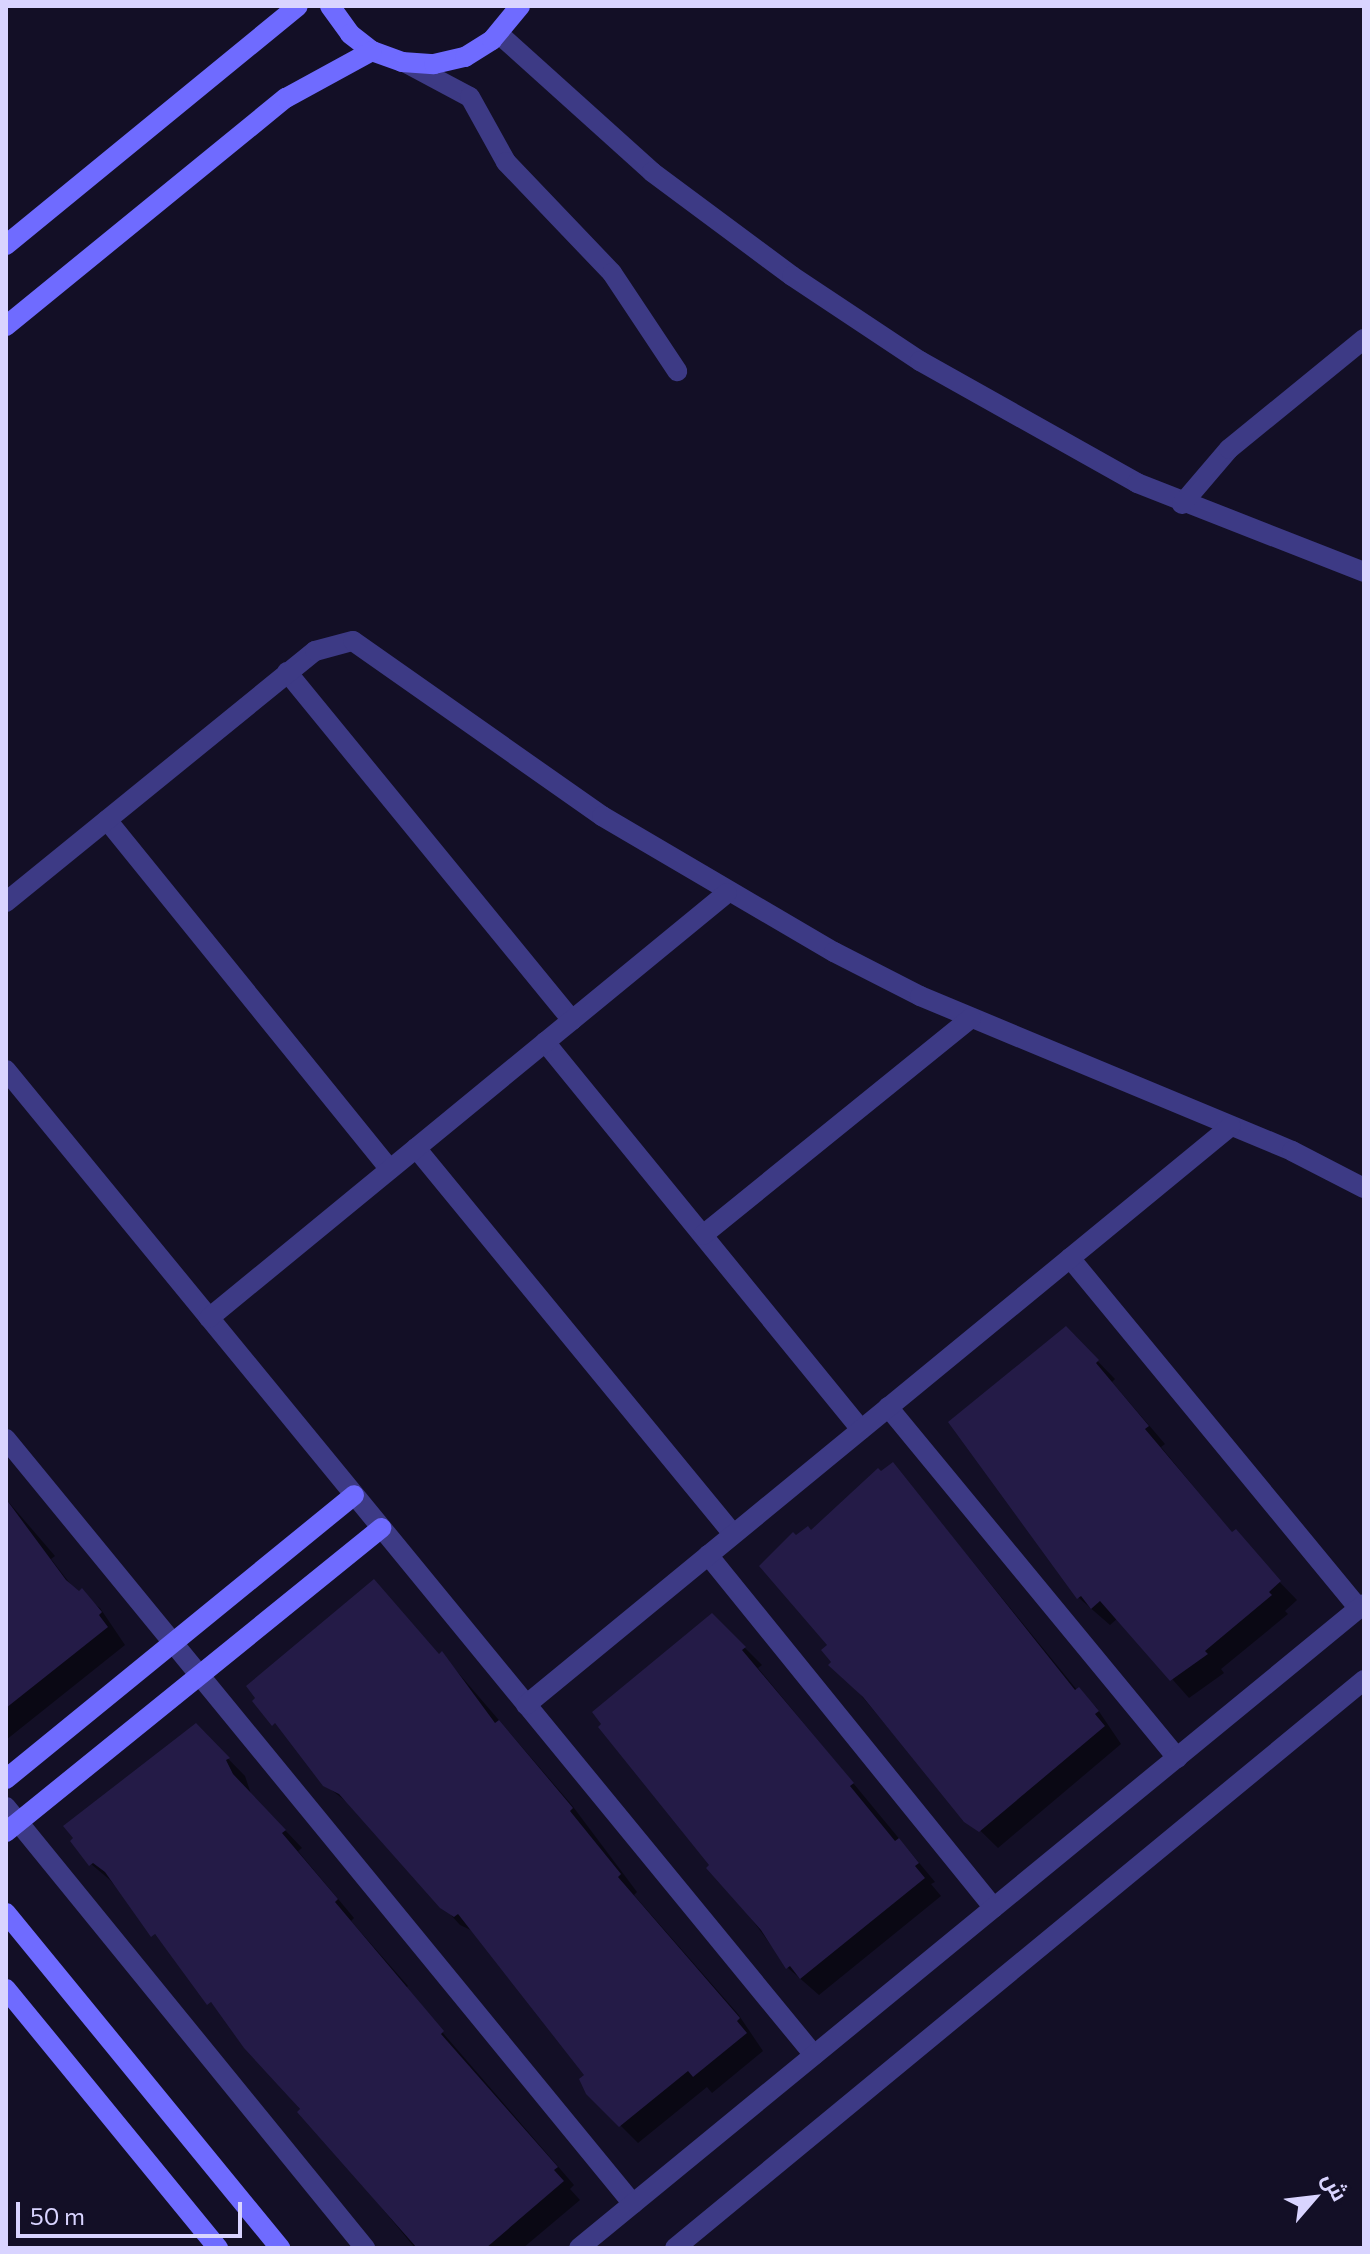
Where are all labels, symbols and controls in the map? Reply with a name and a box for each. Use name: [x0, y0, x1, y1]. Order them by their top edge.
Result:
north arrow: [1274, 2158, 1354, 2238]
text: ش: [1317, 2168, 1354, 2205]
scale bar: [20, 2186, 246, 2236]
text: 50 m: [30, 2201, 85, 2230]

